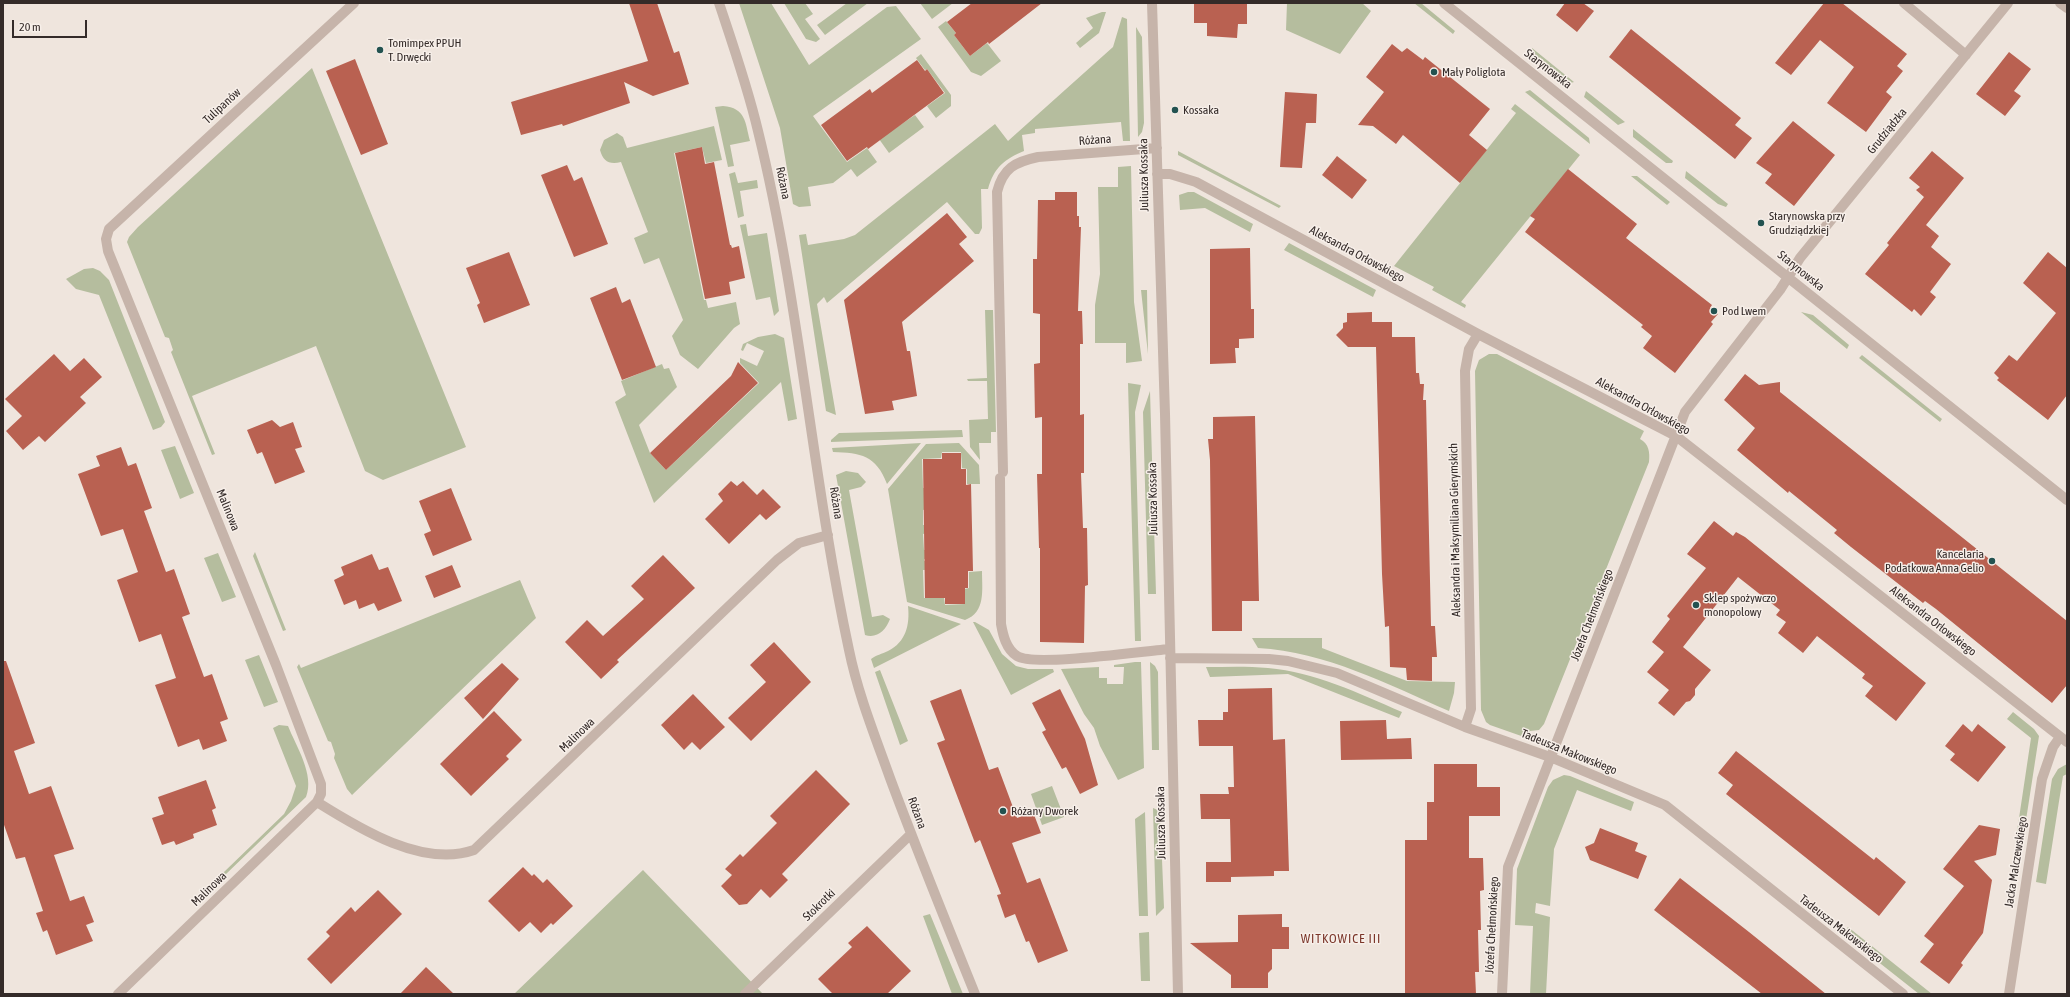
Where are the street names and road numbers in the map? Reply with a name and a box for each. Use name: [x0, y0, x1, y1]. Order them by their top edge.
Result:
street label: Starynowska: [1521, 46, 1575, 92]
street label: Tulipanów: [200, 85, 244, 127]
street label: Grudziądzka: [1864, 105, 1910, 157]
street label: Różana: [1078, 132, 1112, 148]
street label: Juliusza Kossaka: [1136, 138, 1152, 212]
street label: Różana: [773, 165, 793, 201]
street label: Aleksandra Orłowskiego: [1307, 223, 1407, 285]
street label: Starynowska: [1775, 248, 1827, 294]
street label: Aleksandra Orłowskiego: [1593, 374, 1693, 438]
street label: Aleksandra i Maksymiliana Gierymskich: [1446, 443, 1464, 617]
street label: Juliusza Kossaka: [1145, 462, 1161, 536]
street label: Różana: [826, 486, 846, 520]
street label: Malinowa: [213, 487, 243, 533]
street label: Józefa Chełmońskiego: [1568, 567, 1616, 663]
street label: Aleksandra Orłowskiego: [1887, 583, 1979, 659]
street label: Malinowa: [556, 715, 598, 755]
street label: Tadeusza Makowskiego: [1519, 726, 1619, 778]
street label: Juliusza Kossaka: [1153, 786, 1169, 860]
street label: Różana: [905, 795, 929, 831]
street label: Jacka Malczewskiego: [2002, 815, 2030, 909]
street label: Malinowa: [188, 869, 230, 909]
street label: Józefa Chełmońskiego: [1482, 876, 1502, 974]
street label: Stokrotki: [800, 886, 838, 924]
street label: Tadeusza Makowskiego: [1796, 892, 1886, 966]

